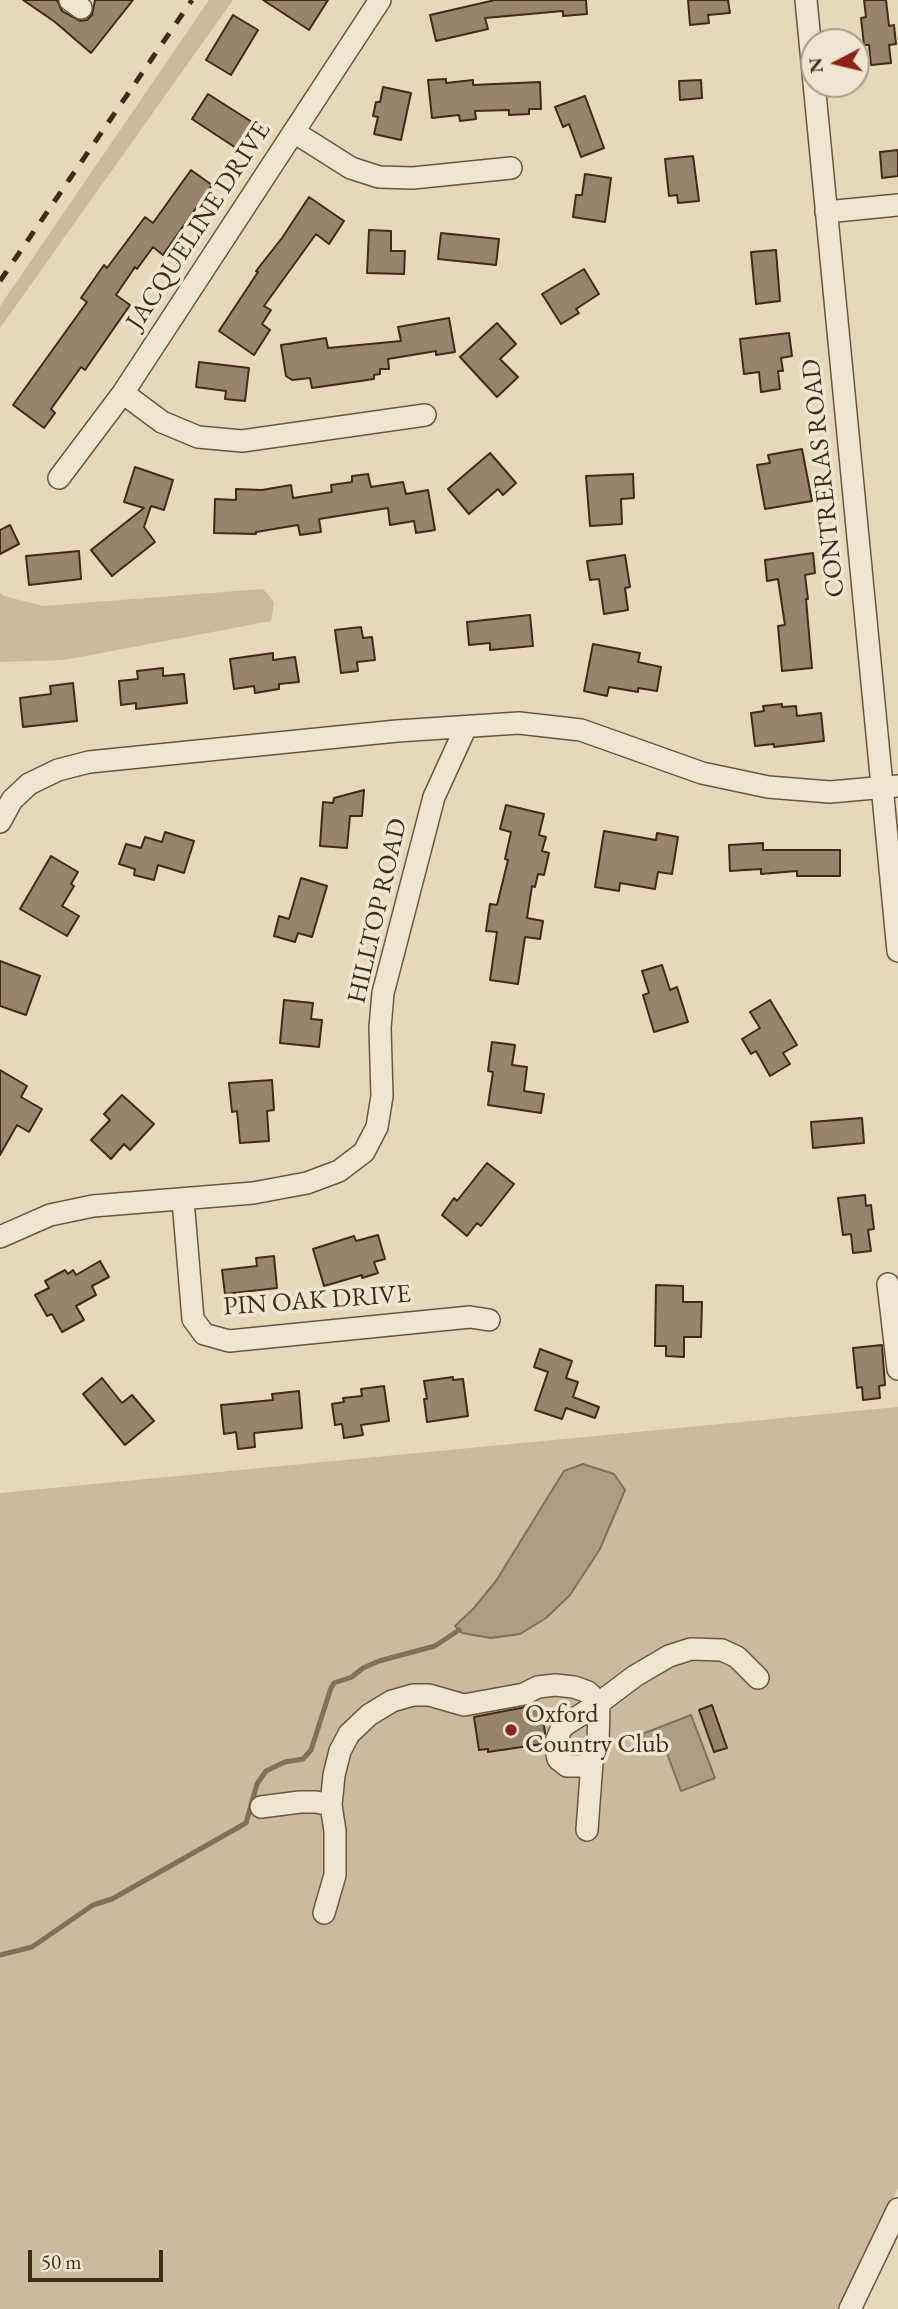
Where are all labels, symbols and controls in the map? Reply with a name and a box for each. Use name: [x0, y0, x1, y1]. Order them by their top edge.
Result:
north arrow: [800, 28, 870, 98]
text: N: [802, 56, 829, 75]
street label: JACQUELINE DRIVE: [120, 116, 278, 336]
street label: CONTRERAS ROAD: [796, 357, 852, 599]
street label: HILLTOP ROAD: [342, 816, 414, 1006]
street label: PIN OAK DRIVE: [222, 1279, 412, 1323]
place label: Oxford Country Club: [525, 1699, 669, 1760]
marker: Oxford Country Club: [503, 1722, 519, 1738]
scale bar: [32, 2236, 166, 2280]
text: 50 m: [41, 2248, 82, 2275]

